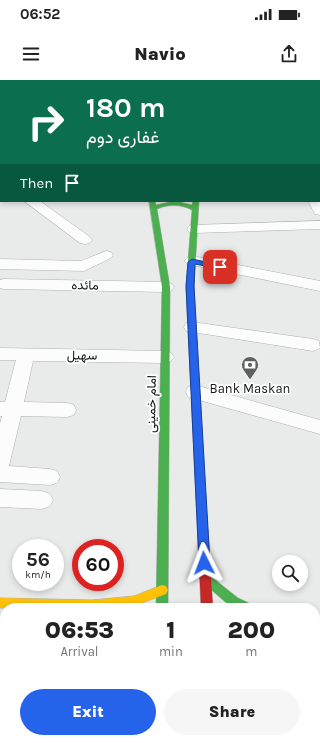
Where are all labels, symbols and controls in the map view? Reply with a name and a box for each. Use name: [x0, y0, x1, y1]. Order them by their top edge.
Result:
text: 06:52: [20, 5, 60, 23]
icon: menu: [20, 43, 42, 65]
text: Navio: [134, 43, 186, 65]
icon: share: [278, 43, 300, 65]
text: 180 m: [86, 91, 165, 124]
icon: right: [20, 96, 72, 148]
text: غفاری دوم: [86, 126, 160, 148]
icon: arrive: [61, 172, 83, 194]
text: Then: [20, 174, 53, 192]
pin: [203, 250, 237, 284]
icon: arrive: [209, 256, 231, 278]
street label: مائده: [71, 277, 99, 293]
street label: سهیل: [67, 347, 97, 364]
bank icon: Bank Maskan: [240, 355, 260, 380]
street label: امام خمینی: [143, 375, 160, 433]
place label: Bank Maskan: [210, 381, 290, 396]
speed limit sign: 60: [72, 539, 124, 591]
position arrow: [183, 542, 225, 584]
text: 56: [26, 548, 50, 571]
map controls: [272, 555, 308, 591]
button: search: [272, 555, 308, 591]
text: km/h: [25, 569, 51, 581]
text: 06:53: [45, 616, 114, 644]
text: 1: [166, 616, 175, 644]
text: 200: [228, 616, 275, 644]
text: Arrival: [60, 644, 98, 659]
text: min: [159, 644, 183, 659]
text: m: [245, 644, 257, 659]
button: Exit: [20, 689, 156, 735]
button: Share: [164, 689, 300, 735]

